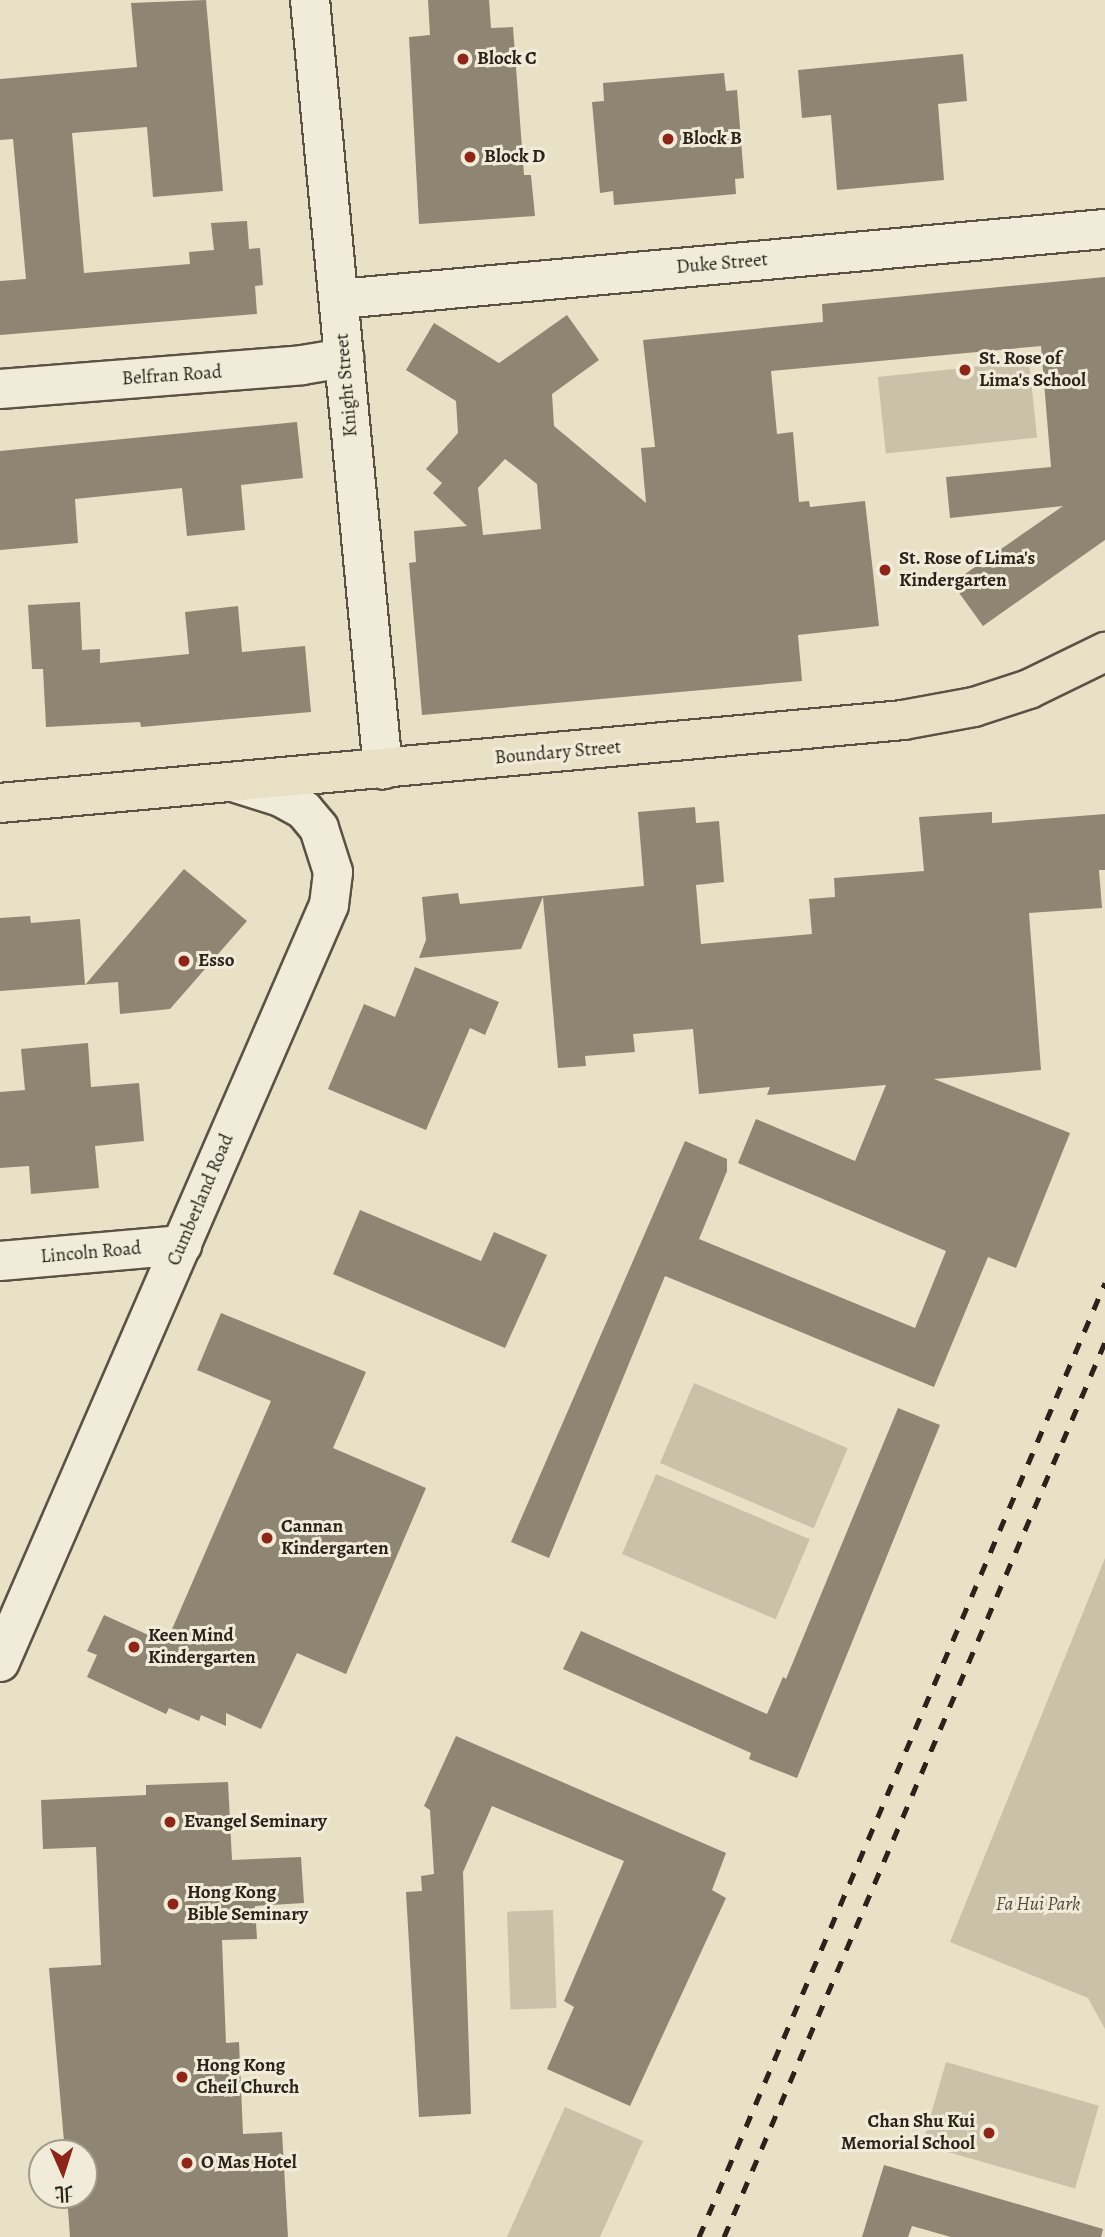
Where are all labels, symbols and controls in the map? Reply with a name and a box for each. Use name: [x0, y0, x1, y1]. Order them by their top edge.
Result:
place label: Block C: [477, 48, 537, 70]
marker: Block C: [455, 51, 471, 67]
place label: Block B: [682, 128, 742, 150]
marker: Block B: [660, 131, 676, 147]
place label: Block D: [484, 146, 545, 168]
marker: Block D: [462, 149, 478, 165]
street label: Duke Street: [675, 249, 769, 279]
street label: Knight Street: [331, 332, 363, 438]
place label: St. Rose of Lima's School: [979, 348, 1086, 392]
street label: Belfran Road: [121, 361, 223, 391]
marker: St. Rose of Lima's School: [957, 362, 973, 378]
place label: St. Rose of Lima's Kindergarten: [899, 548, 1036, 592]
marker: St. Rose of Lima's Kindergarten: [877, 562, 893, 578]
street label: Boundary Street: [494, 736, 622, 770]
place label: Esso: [198, 950, 235, 972]
marker: Esso: [176, 953, 192, 969]
street label: Cumberland Road: [163, 1131, 239, 1269]
street label: Lincoln Road: [40, 1237, 142, 1269]
place label: Cannan Kindergarten: [281, 1516, 389, 1560]
marker: Cannan Kindergarten: [259, 1530, 275, 1546]
place label: Keen Mind Kindergarten: [148, 1625, 256, 1669]
marker: Keen Mind Kindergarten: [126, 1639, 142, 1655]
place label: Evangel Seminary: [184, 1811, 327, 1833]
marker: Evangel Seminary: [162, 1814, 178, 1830]
place label: Hong Kong Bible Seminary: [187, 1882, 308, 1926]
park label: Fa Hui Park: [996, 1894, 1080, 1916]
marker: Hong Kong Bible Seminary: [165, 1896, 181, 1912]
place label: Hong Kong Cheil Church: [196, 2055, 299, 2099]
marker: Hong Kong Cheil Church: [174, 2069, 190, 2085]
place label: Chan Shu Kui Memorial School: [841, 2111, 975, 2155]
marker: Chan Shu Kui Memorial School: [981, 2125, 997, 2141]
north arrow: [28, 2139, 98, 2209]
place label: O Mas Hotel: [201, 2152, 297, 2174]
marker: O Mas Hotel: [179, 2155, 195, 2171]
text: 北: [54, 2179, 74, 2206]

